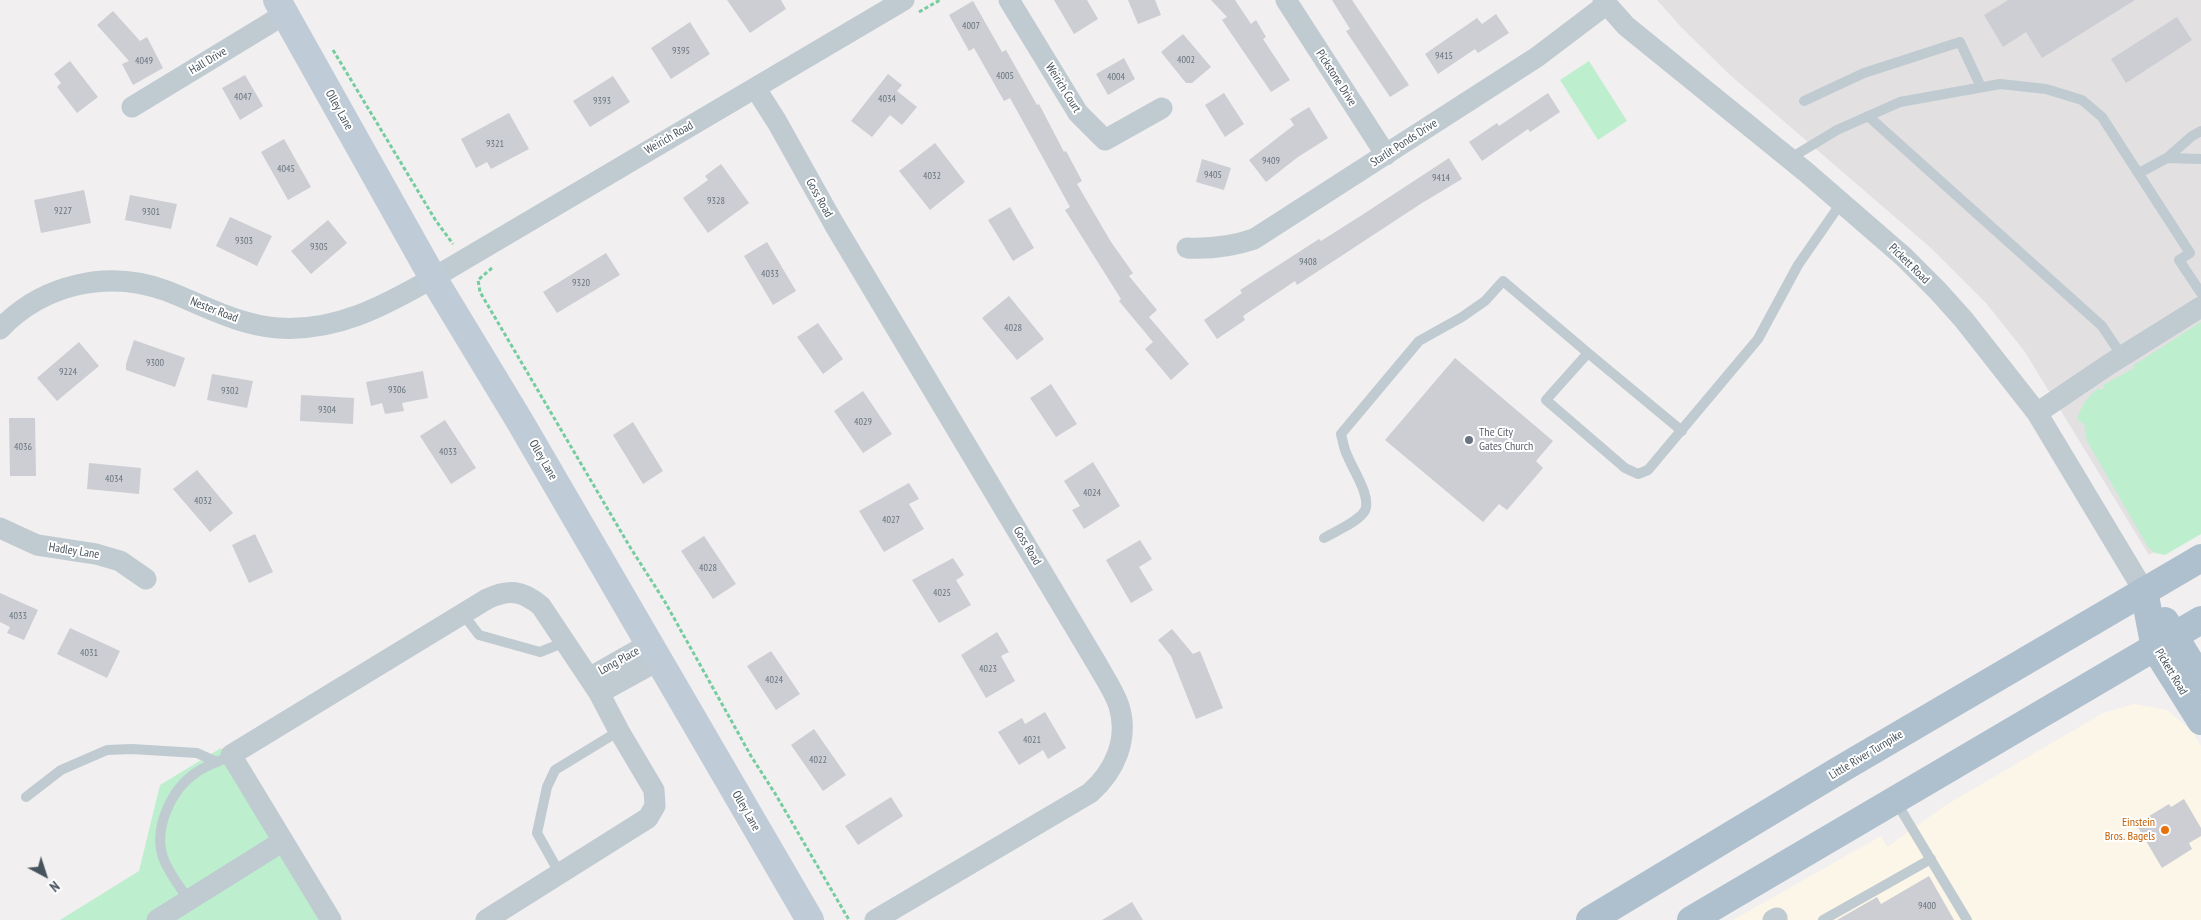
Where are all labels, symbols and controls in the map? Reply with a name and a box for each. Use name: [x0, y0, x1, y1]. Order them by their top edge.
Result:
house number: 4007: [962, 20, 980, 32]
street label: Hall Drive: [187, 44, 229, 78]
house number: 9395: [672, 45, 690, 57]
street label: Pickstone Drive: [1313, 47, 1359, 109]
house number: 9415: [1435, 50, 1453, 62]
house number: 4002: [1177, 54, 1195, 66]
house number: 4049: [135, 55, 153, 67]
street label: Weirich Court: [1042, 61, 1084, 115]
house number: 4005: [996, 70, 1014, 82]
house number: 4004: [1107, 71, 1125, 83]
street label: Olley Lane: [322, 87, 356, 133]
house number: 4047: [234, 91, 252, 103]
house number: 4034: [878, 93, 896, 105]
house number: 9393: [593, 95, 611, 107]
street label: Starlit Ponds Drive: [1368, 116, 1440, 170]
street label: Weirich Road: [642, 118, 696, 158]
house number: 9321: [486, 138, 504, 150]
house number: 9409: [1262, 155, 1280, 167]
house number: 4045: [277, 163, 295, 175]
house number: 9405: [1204, 169, 1222, 181]
house number: 4032: [923, 170, 941, 182]
house number: 9414: [1432, 172, 1450, 184]
street label: Goss Road: [802, 176, 836, 220]
house number: 9328: [707, 195, 725, 207]
house number: 9227: [54, 205, 72, 217]
house number: 9301: [142, 206, 160, 218]
house number: 9303: [235, 235, 253, 247]
house number: 9305: [310, 241, 328, 253]
street label: Pickett Road: [1886, 241, 1932, 287]
house number: 9408: [1299, 256, 1317, 268]
house number: 4033: [761, 268, 779, 280]
house number: 9320: [572, 277, 590, 289]
street label: Nester Road: [188, 294, 240, 326]
house number: 4028: [1004, 322, 1022, 334]
house number: 9300: [146, 357, 164, 369]
house number: 9224: [59, 366, 77, 378]
house number: 9306: [388, 384, 406, 396]
house number: 9302: [221, 385, 239, 397]
house number: 9304: [318, 404, 336, 416]
house number: 4029: [854, 416, 872, 428]
place label: The City Gates Church: [1479, 426, 1533, 454]
marker: The City Gates Church: [1463, 434, 1475, 446]
street label: Olley Lane: [526, 437, 560, 483]
house number: 4036: [14, 441, 32, 453]
house number: 4033: [439, 446, 457, 458]
house number: 4034: [105, 473, 123, 485]
house number: 4024: [1083, 487, 1101, 499]
house number: 4032: [194, 495, 212, 507]
house number: 4027: [882, 514, 900, 526]
street label: Goss Road: [1010, 524, 1044, 568]
street label: Hadley Lane: [48, 540, 100, 562]
house number: 4028: [699, 562, 717, 574]
house number: 4025: [933, 587, 951, 599]
house number: 4033: [9, 610, 27, 622]
street label: Long Place: [596, 644, 642, 678]
street label: Pickett Road: [2152, 646, 2190, 698]
house number: 4031: [80, 647, 98, 659]
house number: 4023: [979, 663, 997, 675]
house number: 4024: [765, 674, 783, 686]
street label: Little River Turnpike: [1826, 727, 1906, 783]
house number: 4021: [1023, 734, 1041, 746]
house number: 4022: [809, 754, 827, 766]
street label: Olley Lane: [729, 788, 763, 834]
place label: Einstein Bros. Bagels: [2105, 816, 2155, 844]
marker: Einstein Bros. Bagels: [2159, 824, 2171, 836]
north arrow: [20, 850, 70, 900]
text: N: [46, 877, 63, 896]
house number: 9400: [1918, 900, 1936, 912]

